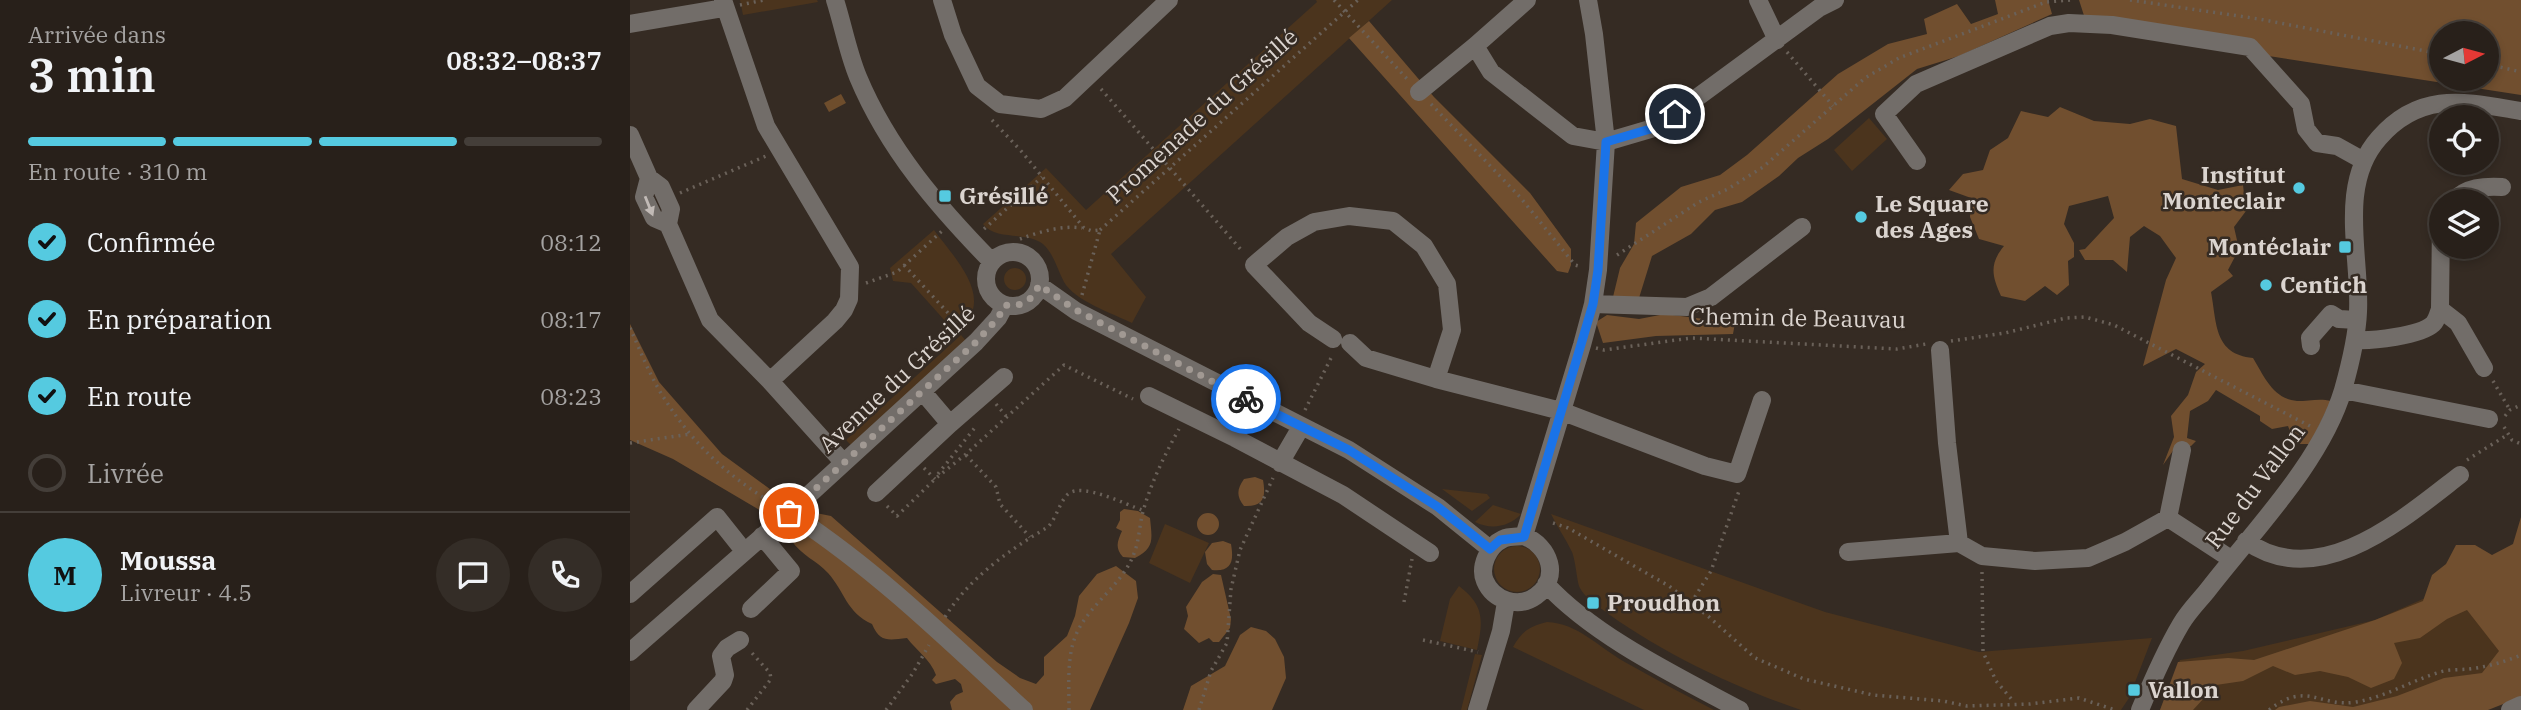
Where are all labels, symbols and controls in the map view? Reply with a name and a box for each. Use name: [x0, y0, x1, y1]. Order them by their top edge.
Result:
text: Arrivée dans: [28, 19, 166, 49]
street label: Promenade du Grésillé: [1099, 21, 1303, 209]
north arrow: [2429, 21, 2499, 91]
map controls: [2429, 21, 2499, 259]
text: 08:32–08:37: [446, 43, 602, 77]
text: 3 min: [28, 45, 156, 105]
pin: [1645, 84, 1705, 144]
icon: home: [1656, 95, 1694, 133]
button: locate: [2429, 105, 2499, 175]
text: En route · 310 m: [28, 156, 207, 186]
place label: Institut Monteclair: [2162, 159, 2286, 215]
place label: Grésillé: [959, 180, 1049, 210]
marker: Institut Monteclair: [2291, 180, 2307, 196]
marker: Grésillé: [937, 188, 953, 204]
place label: Le Square des Ages: [1875, 188, 1989, 244]
button: layers: [2429, 189, 2499, 259]
one-way arrow: [643, 196, 654, 217]
marker: Le Square des Ages: [1853, 209, 1869, 225]
icon: check: [28, 223, 66, 261]
text: Confirmée: [87, 225, 216, 259]
text: 08:12: [540, 227, 602, 257]
place label: Montéclair: [2208, 231, 2332, 261]
marker: Montéclair: [2337, 239, 2353, 255]
place label: Centich: [2280, 269, 2367, 299]
marker: Centich: [2258, 277, 2274, 293]
street label: Avenue du Grésillé: [812, 298, 981, 459]
icon: check: [28, 300, 66, 338]
street label: Chemin de Beauvau: [1690, 300, 1906, 334]
text: En préparation: [87, 302, 272, 336]
text: 08:17: [540, 304, 602, 334]
courier: [1211, 364, 1281, 434]
icon: check: [28, 377, 66, 415]
text: En route: [87, 379, 192, 413]
icon: bike: [1227, 380, 1265, 418]
text: 08:23: [540, 381, 602, 411]
street label: Rue du Vallon: [2198, 417, 2311, 554]
text: Livrée: [87, 456, 164, 490]
pin: [759, 483, 819, 543]
icon: bag: [770, 494, 808, 532]
button: chat: [436, 538, 510, 612]
button: phone: [528, 538, 602, 612]
text: Moussa: [120, 543, 216, 577]
text: M: [53, 558, 77, 592]
text: Livreur · 4.5: [120, 577, 252, 607]
place label: Proudhon: [1607, 587, 1720, 617]
marker: Proudhon: [1585, 595, 1601, 611]
place label: Vallon: [2148, 674, 2219, 704]
marker: Vallon: [2126, 682, 2142, 698]

